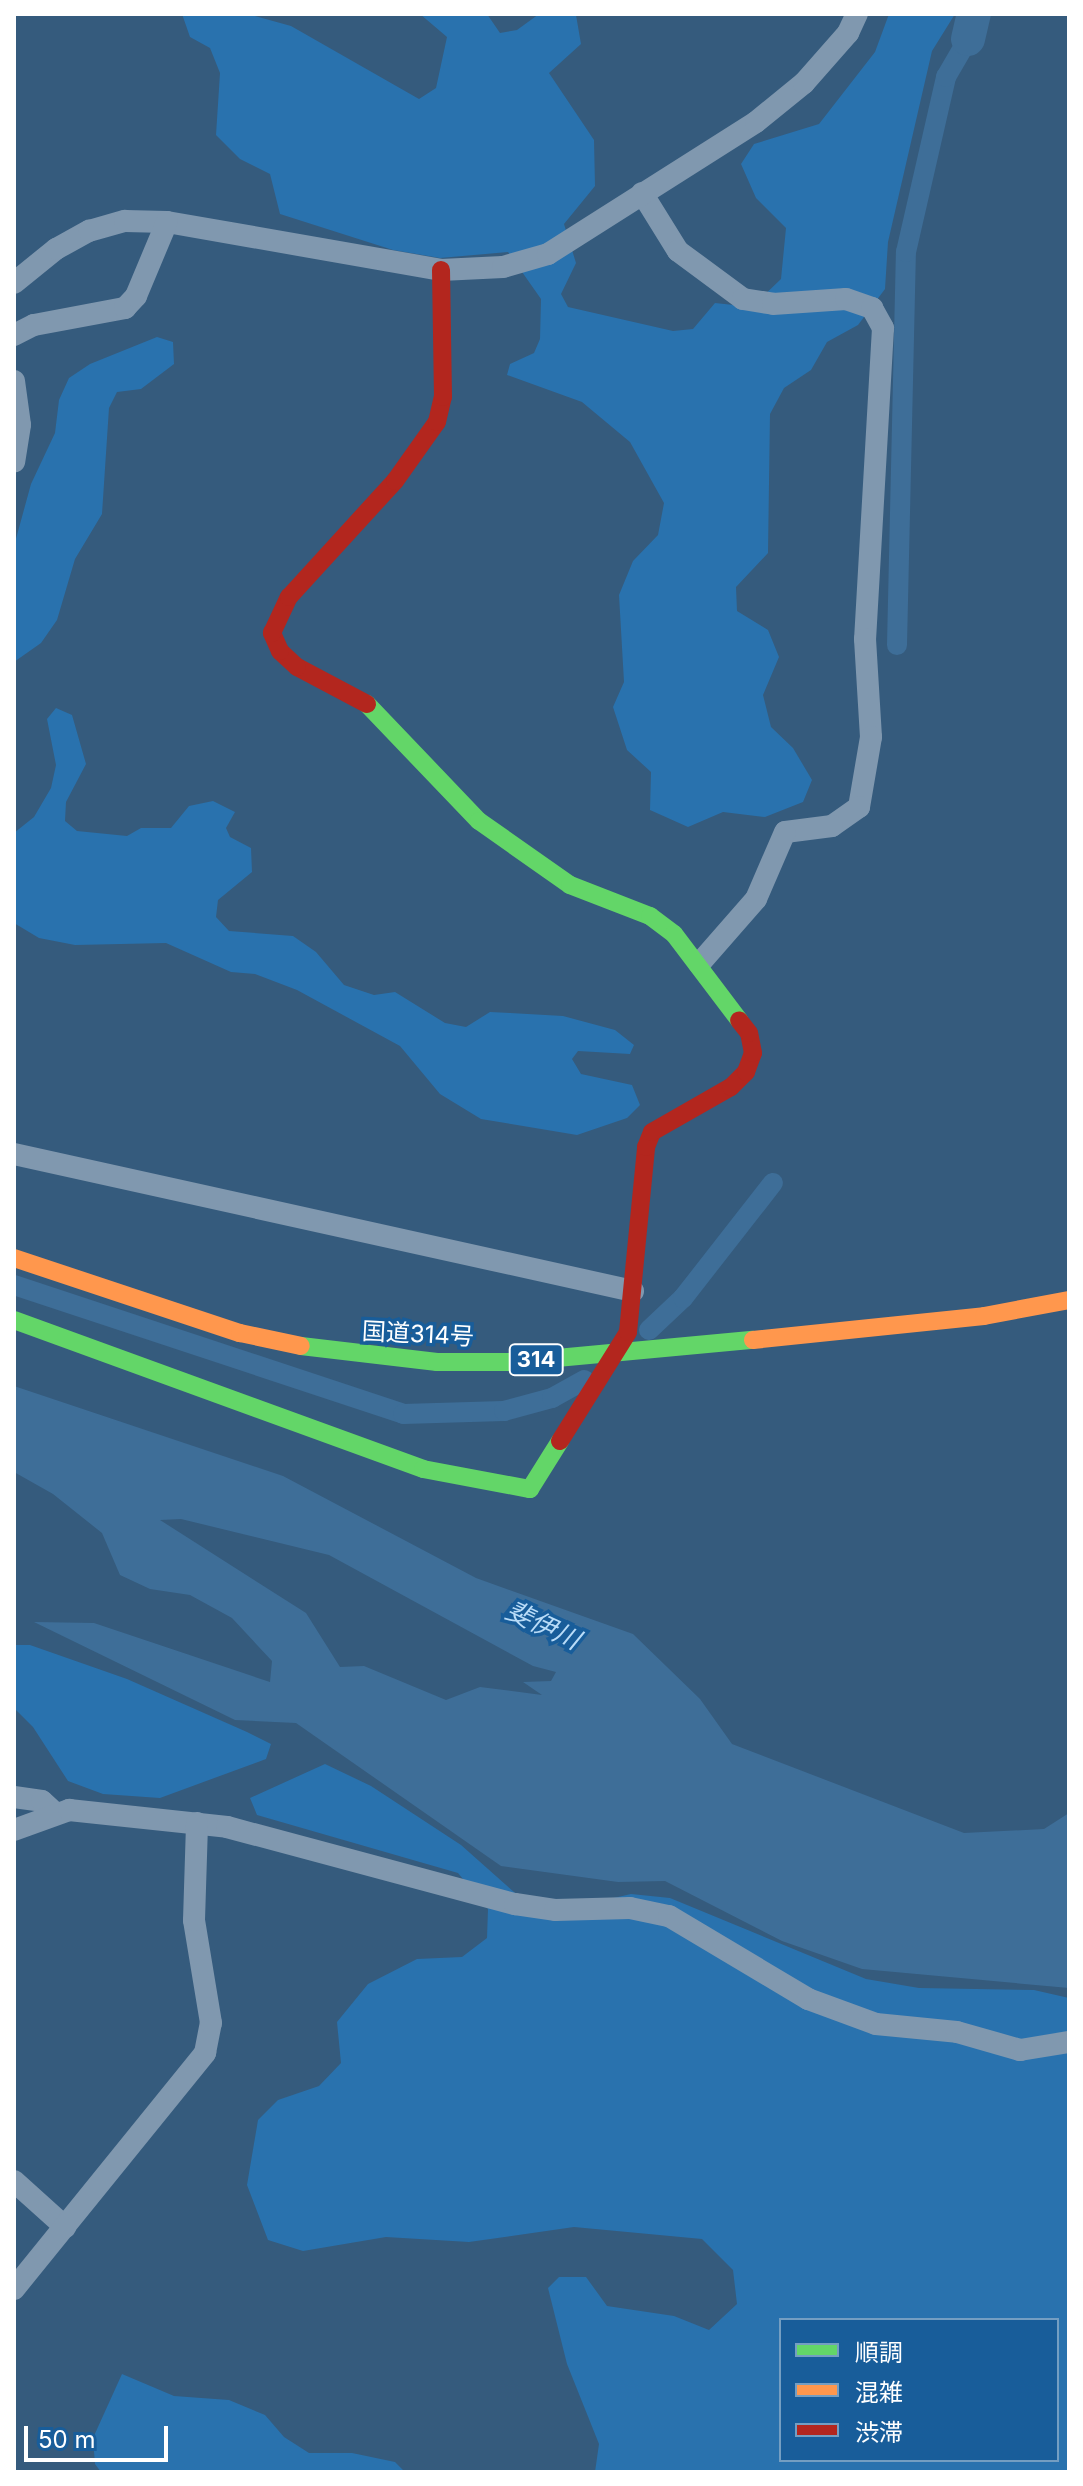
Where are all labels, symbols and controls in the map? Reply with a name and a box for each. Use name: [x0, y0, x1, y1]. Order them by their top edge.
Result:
street label: 国道314号: [361, 1317, 475, 1351]
road number: 314: [508, 1342, 564, 1378]
water label: 斐伊川: [501, 1594, 585, 1656]
legend: [779, 2318, 1059, 2462]
text: 順調: [855, 2338, 903, 2367]
text: 混雑: [855, 2378, 903, 2407]
scale bar: [28, 2410, 172, 2460]
text: 渋滞: [855, 2418, 903, 2447]
text: 50 m: [38, 2425, 96, 2454]

